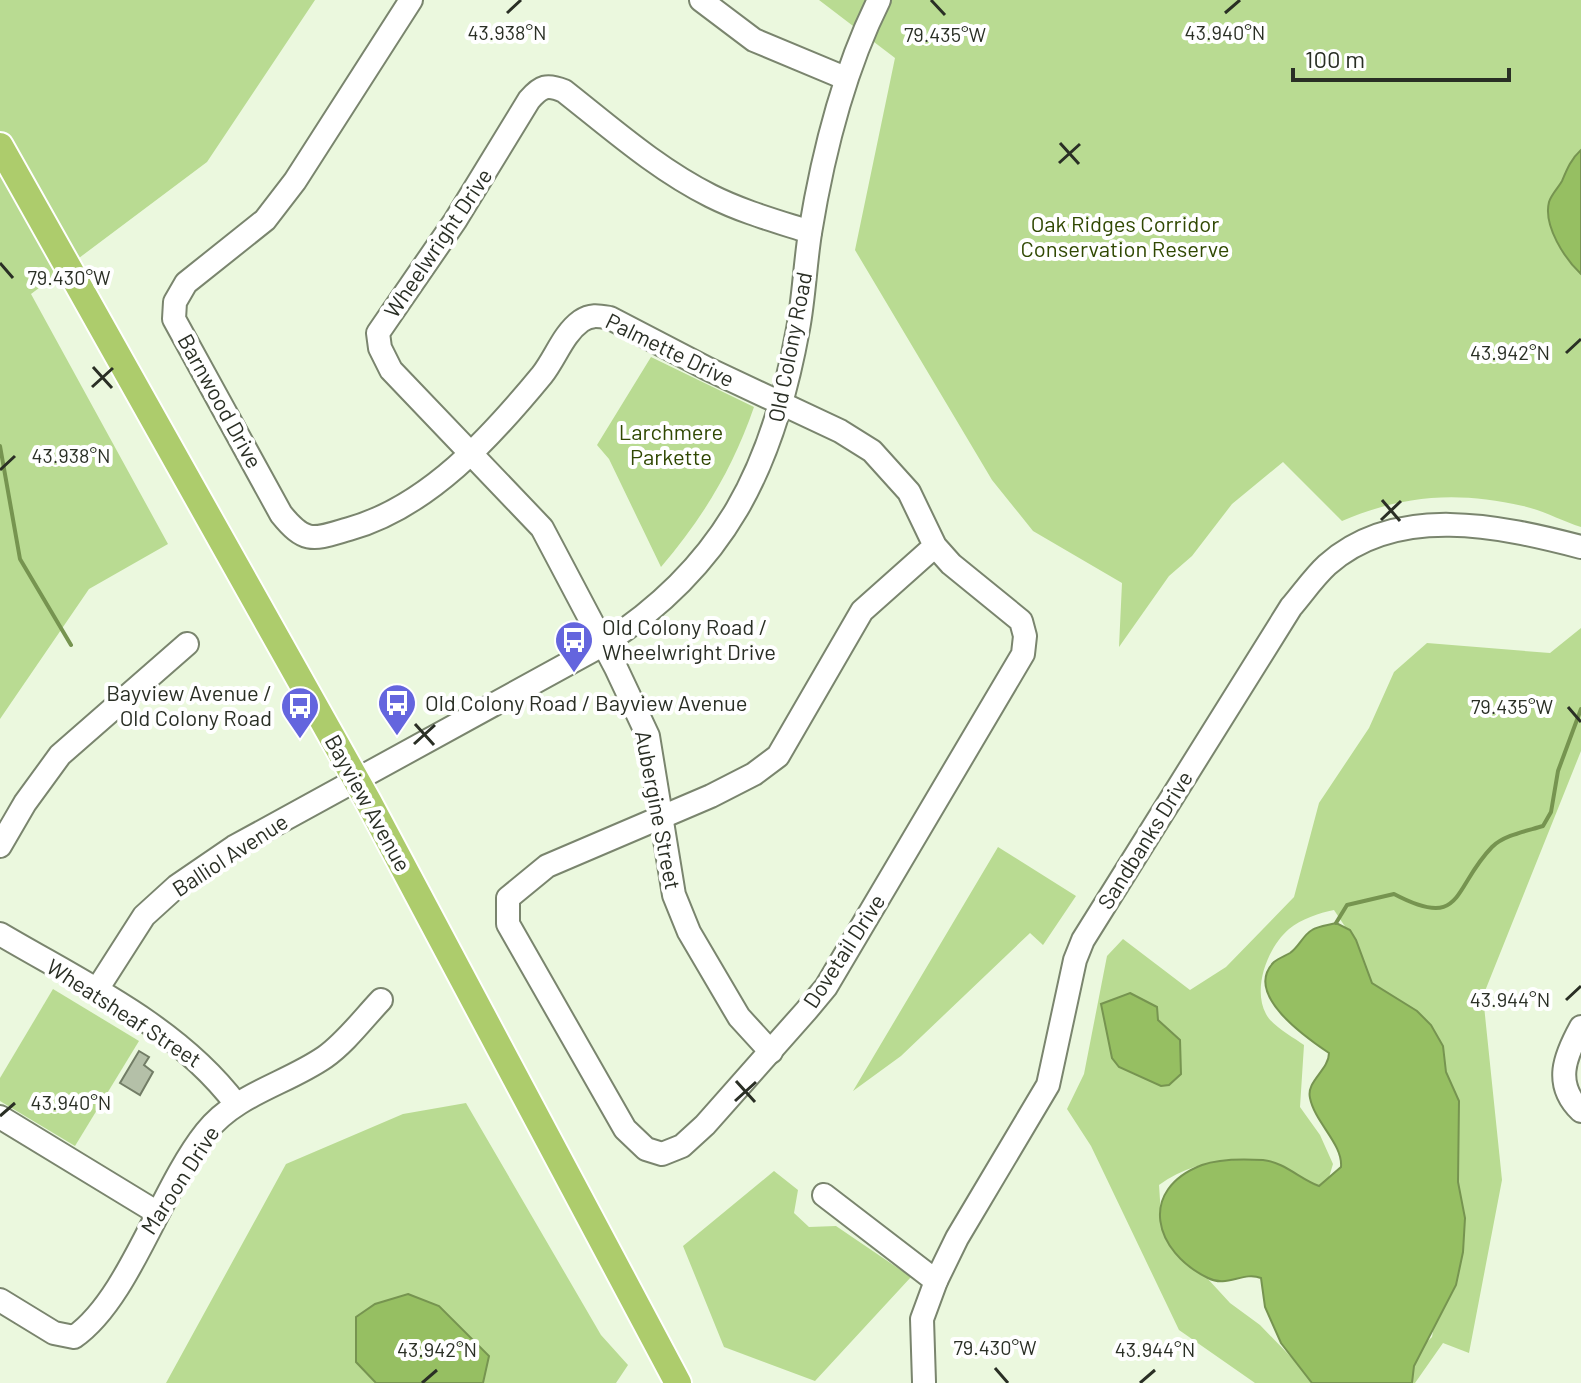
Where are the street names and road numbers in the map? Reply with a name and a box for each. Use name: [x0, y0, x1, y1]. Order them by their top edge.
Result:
street label: Wheelwright Drive: [378, 163, 497, 322]
street label: Old Colony Road: [762, 270, 816, 424]
street label: Palmette Drive: [602, 307, 739, 391]
street label: Barnwood Drive: [173, 329, 268, 472]
street label: Aubergine Street: [631, 728, 687, 892]
street label: Bayview Avenue: [321, 729, 417, 876]
street label: Sandbanks Drive: [1091, 766, 1197, 913]
street label: Balliol Avenue: [167, 807, 292, 901]
street label: Dovetail Drive: [797, 889, 890, 1012]
street label: Wheatsheaf Street: [42, 952, 207, 1072]
street label: Maroon Drive: [134, 1120, 224, 1239]

